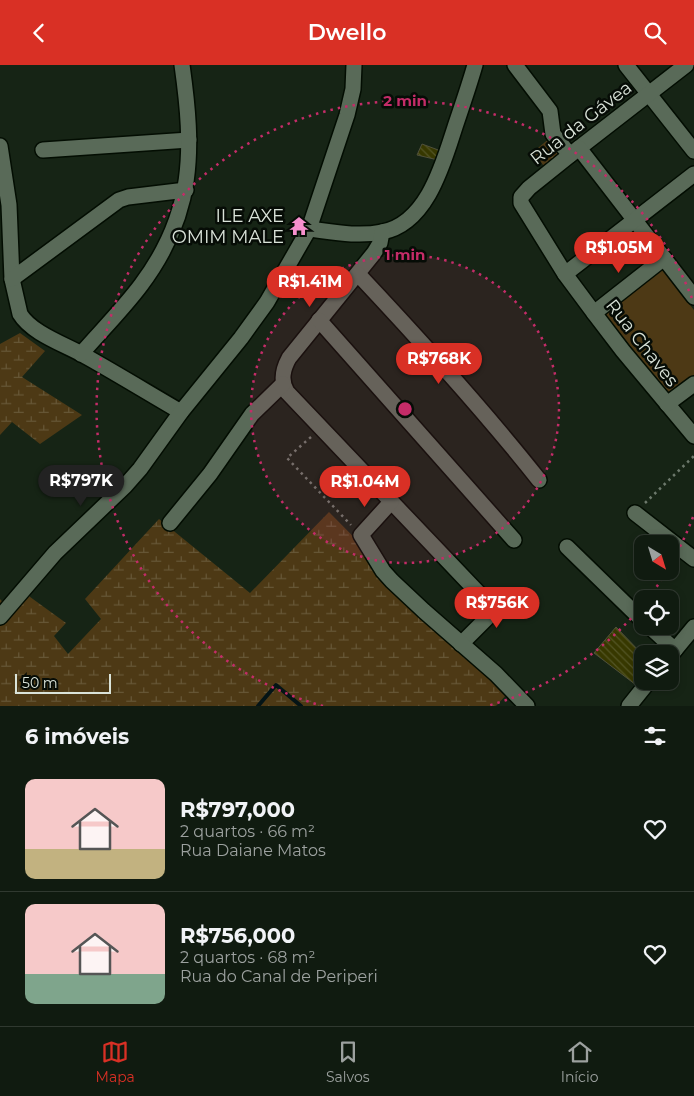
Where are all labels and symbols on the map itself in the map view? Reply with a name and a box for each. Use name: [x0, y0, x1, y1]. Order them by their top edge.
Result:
street label: Rua da Gávea: [526, 76, 636, 170]
text: 2 min: [383, 91, 427, 110]
place label: ILE AXE OMIM MALE: [172, 205, 284, 248]
temple icon: ILE AXE OMIM MALE: [288, 215, 310, 237]
pin: R$1.05M: [573, 231, 665, 274]
text: 1 min: [385, 245, 425, 264]
pin: R$1.41M: [264, 265, 356, 308]
street label: Rua Chaves: [601, 295, 683, 391]
pin: R$768K: [398, 343, 480, 385]
centre of rings: [396, 400, 414, 418]
pin: R$797K: [40, 465, 122, 507]
pin: R$1.04M: [319, 465, 411, 508]
north arrow: [634, 535, 679, 580]
pin: R$756K: [456, 587, 538, 629]
scale bar: [15, 671, 111, 694]

